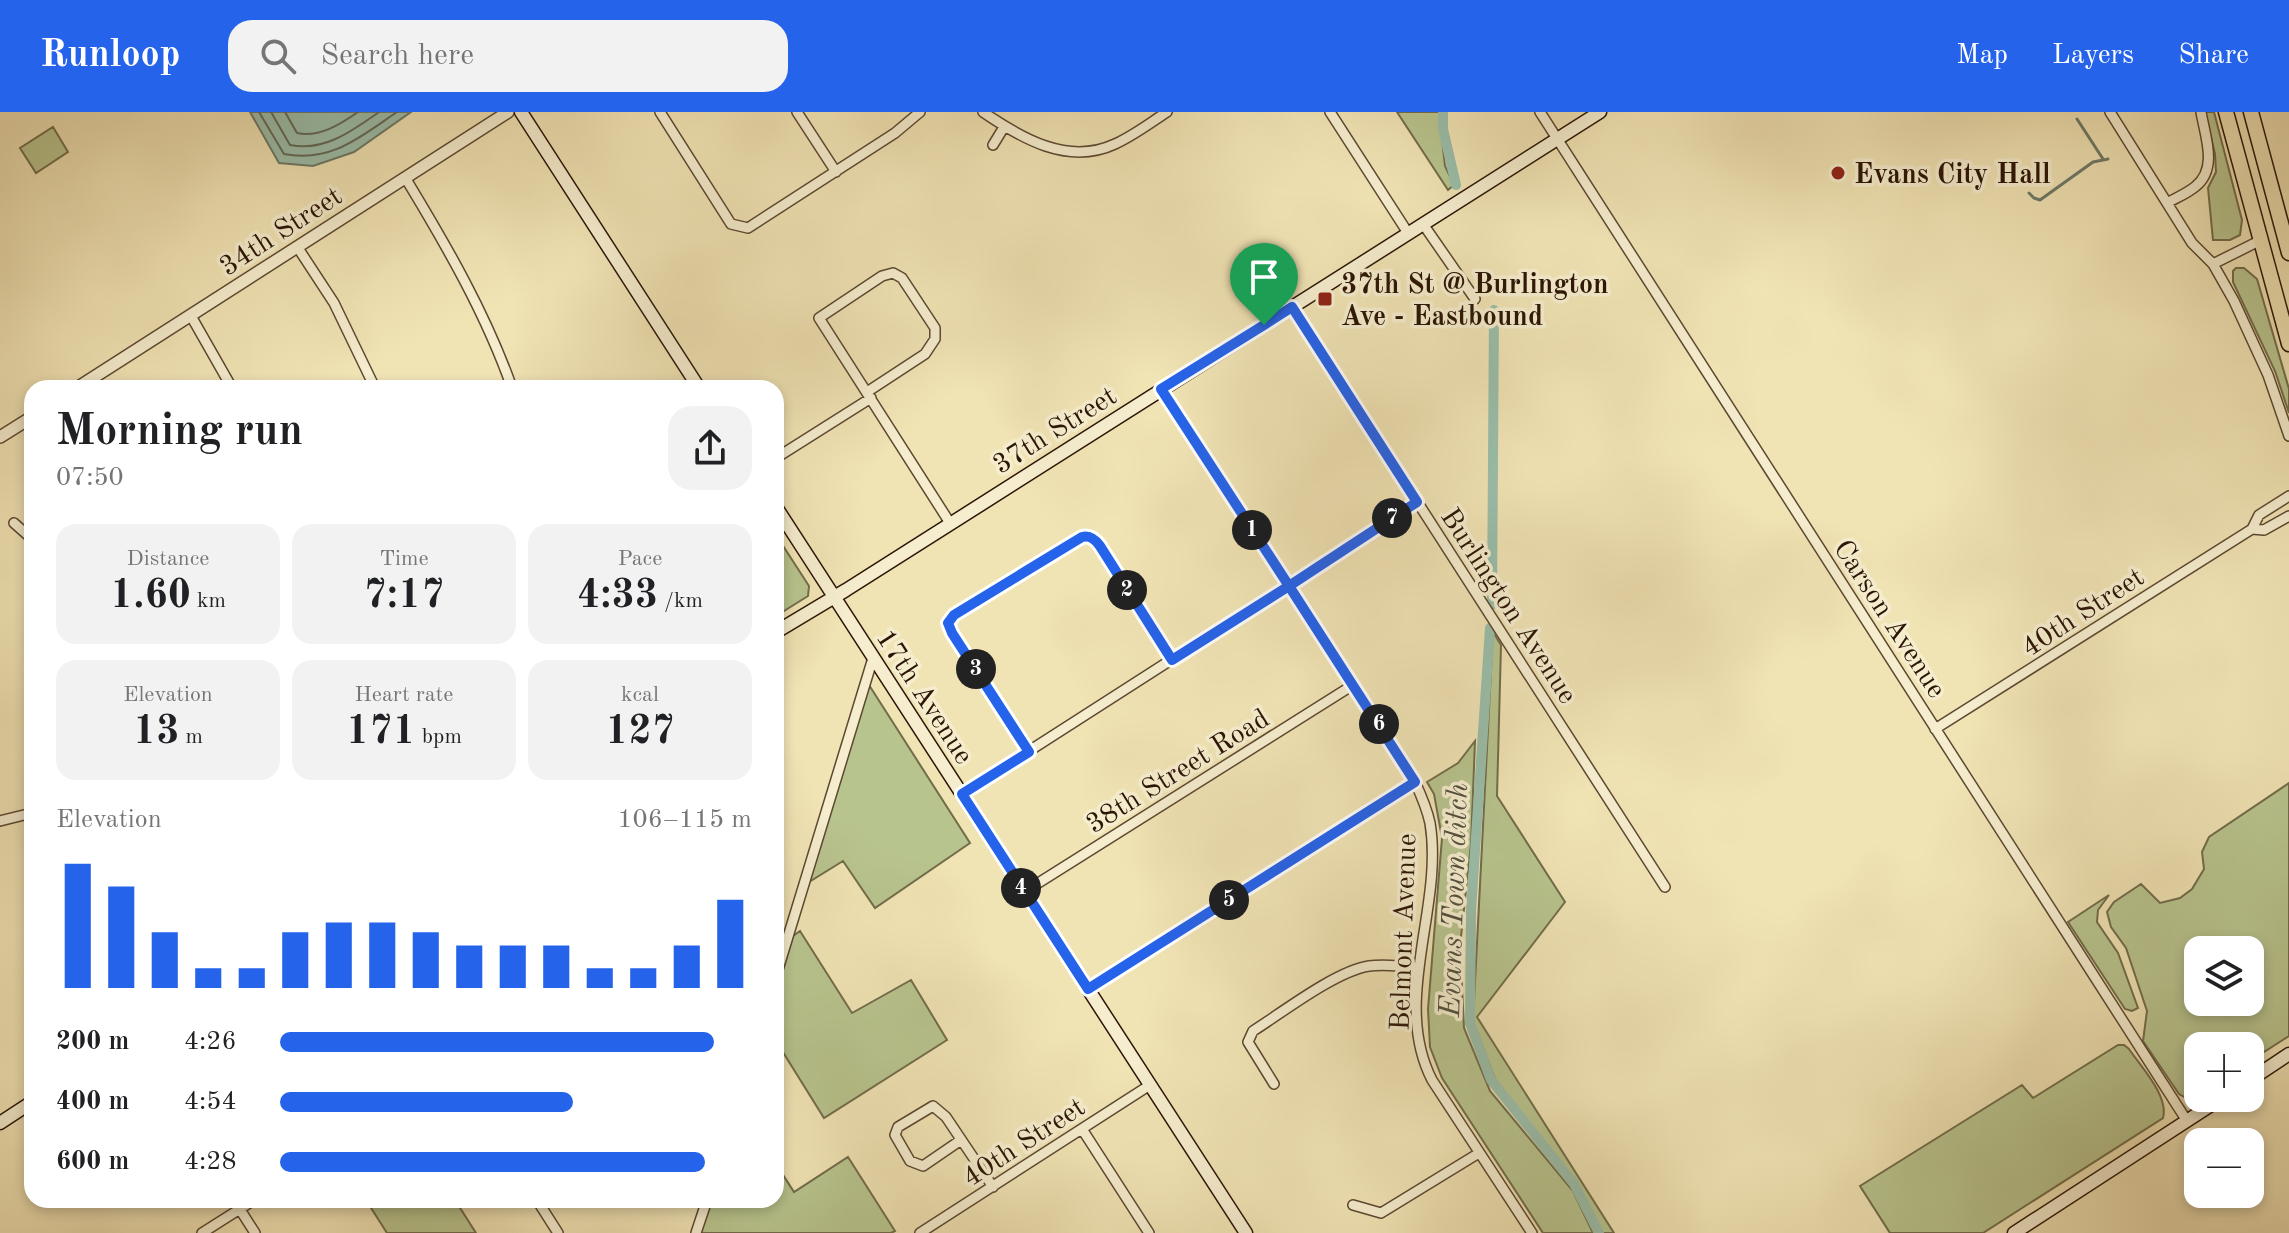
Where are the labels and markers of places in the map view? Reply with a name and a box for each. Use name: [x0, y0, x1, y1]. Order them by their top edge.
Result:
place label: Evans City Hall: [1854, 162, 2051, 190]
marker: Evans City Hall: [1829, 164, 1847, 182]
pin: [1230, 243, 1298, 325]
place label: 37th St @ Burlington Ave - Eastbound: [1341, 272, 1609, 332]
marker: 37th St @ Burlington Ave - Eastbound: [1316, 290, 1334, 308]
pin: 7: [1372, 498, 1412, 538]
pin: 1: [1232, 510, 1272, 550]
pin: 2: [1107, 570, 1147, 610]
pin: 3: [956, 649, 996, 689]
pin: 6: [1359, 704, 1399, 744]
pin: 4: [1001, 868, 1041, 908]
pin: 5: [1209, 880, 1249, 920]

